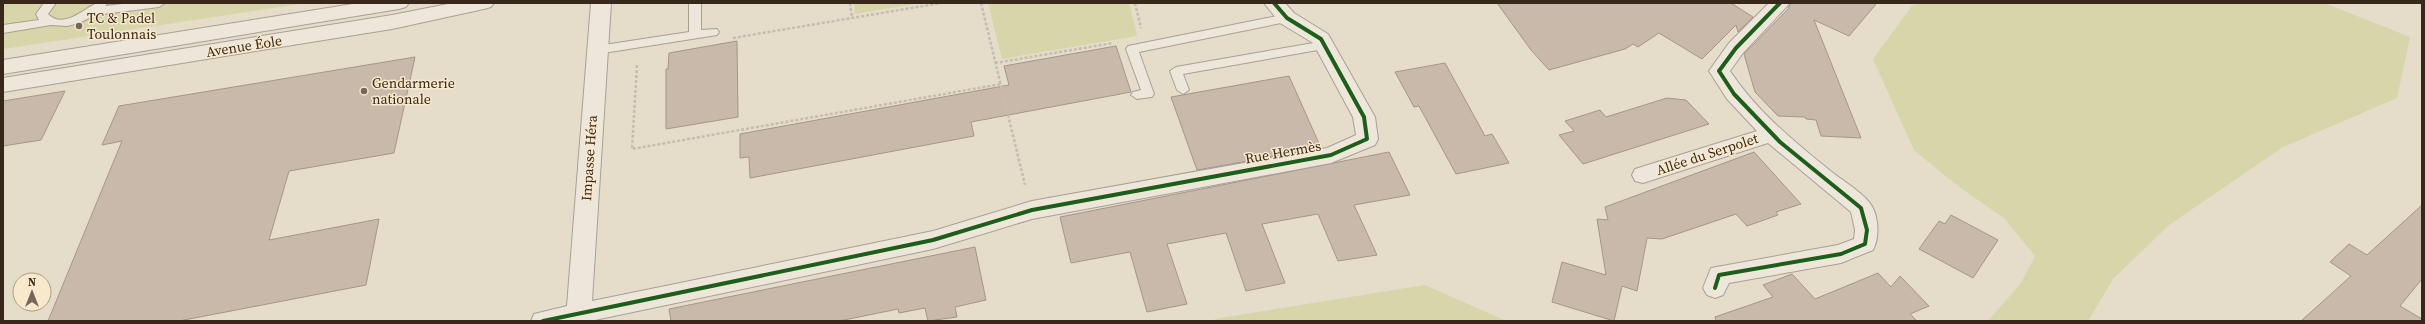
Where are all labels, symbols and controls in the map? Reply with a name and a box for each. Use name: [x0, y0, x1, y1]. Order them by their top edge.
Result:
place label: TC & Padel Toulonnais: [87, 8, 156, 44]
marker: TC & Padel Toulonnais: [74, 21, 84, 31]
street label: Avenue Éole: [205, 30, 283, 62]
place label: Gendarmerie nationale: [372, 73, 455, 109]
marker: Gendarmerie nationale: [359, 86, 369, 96]
street label: Impasse Héra: [576, 113, 602, 202]
street label: Allée du Serpolet: [1653, 128, 1761, 180]
street label: Rue Hermès: [1243, 135, 1323, 169]
north arrow: [12, 272, 52, 312]
text: N: [28, 275, 36, 290]

